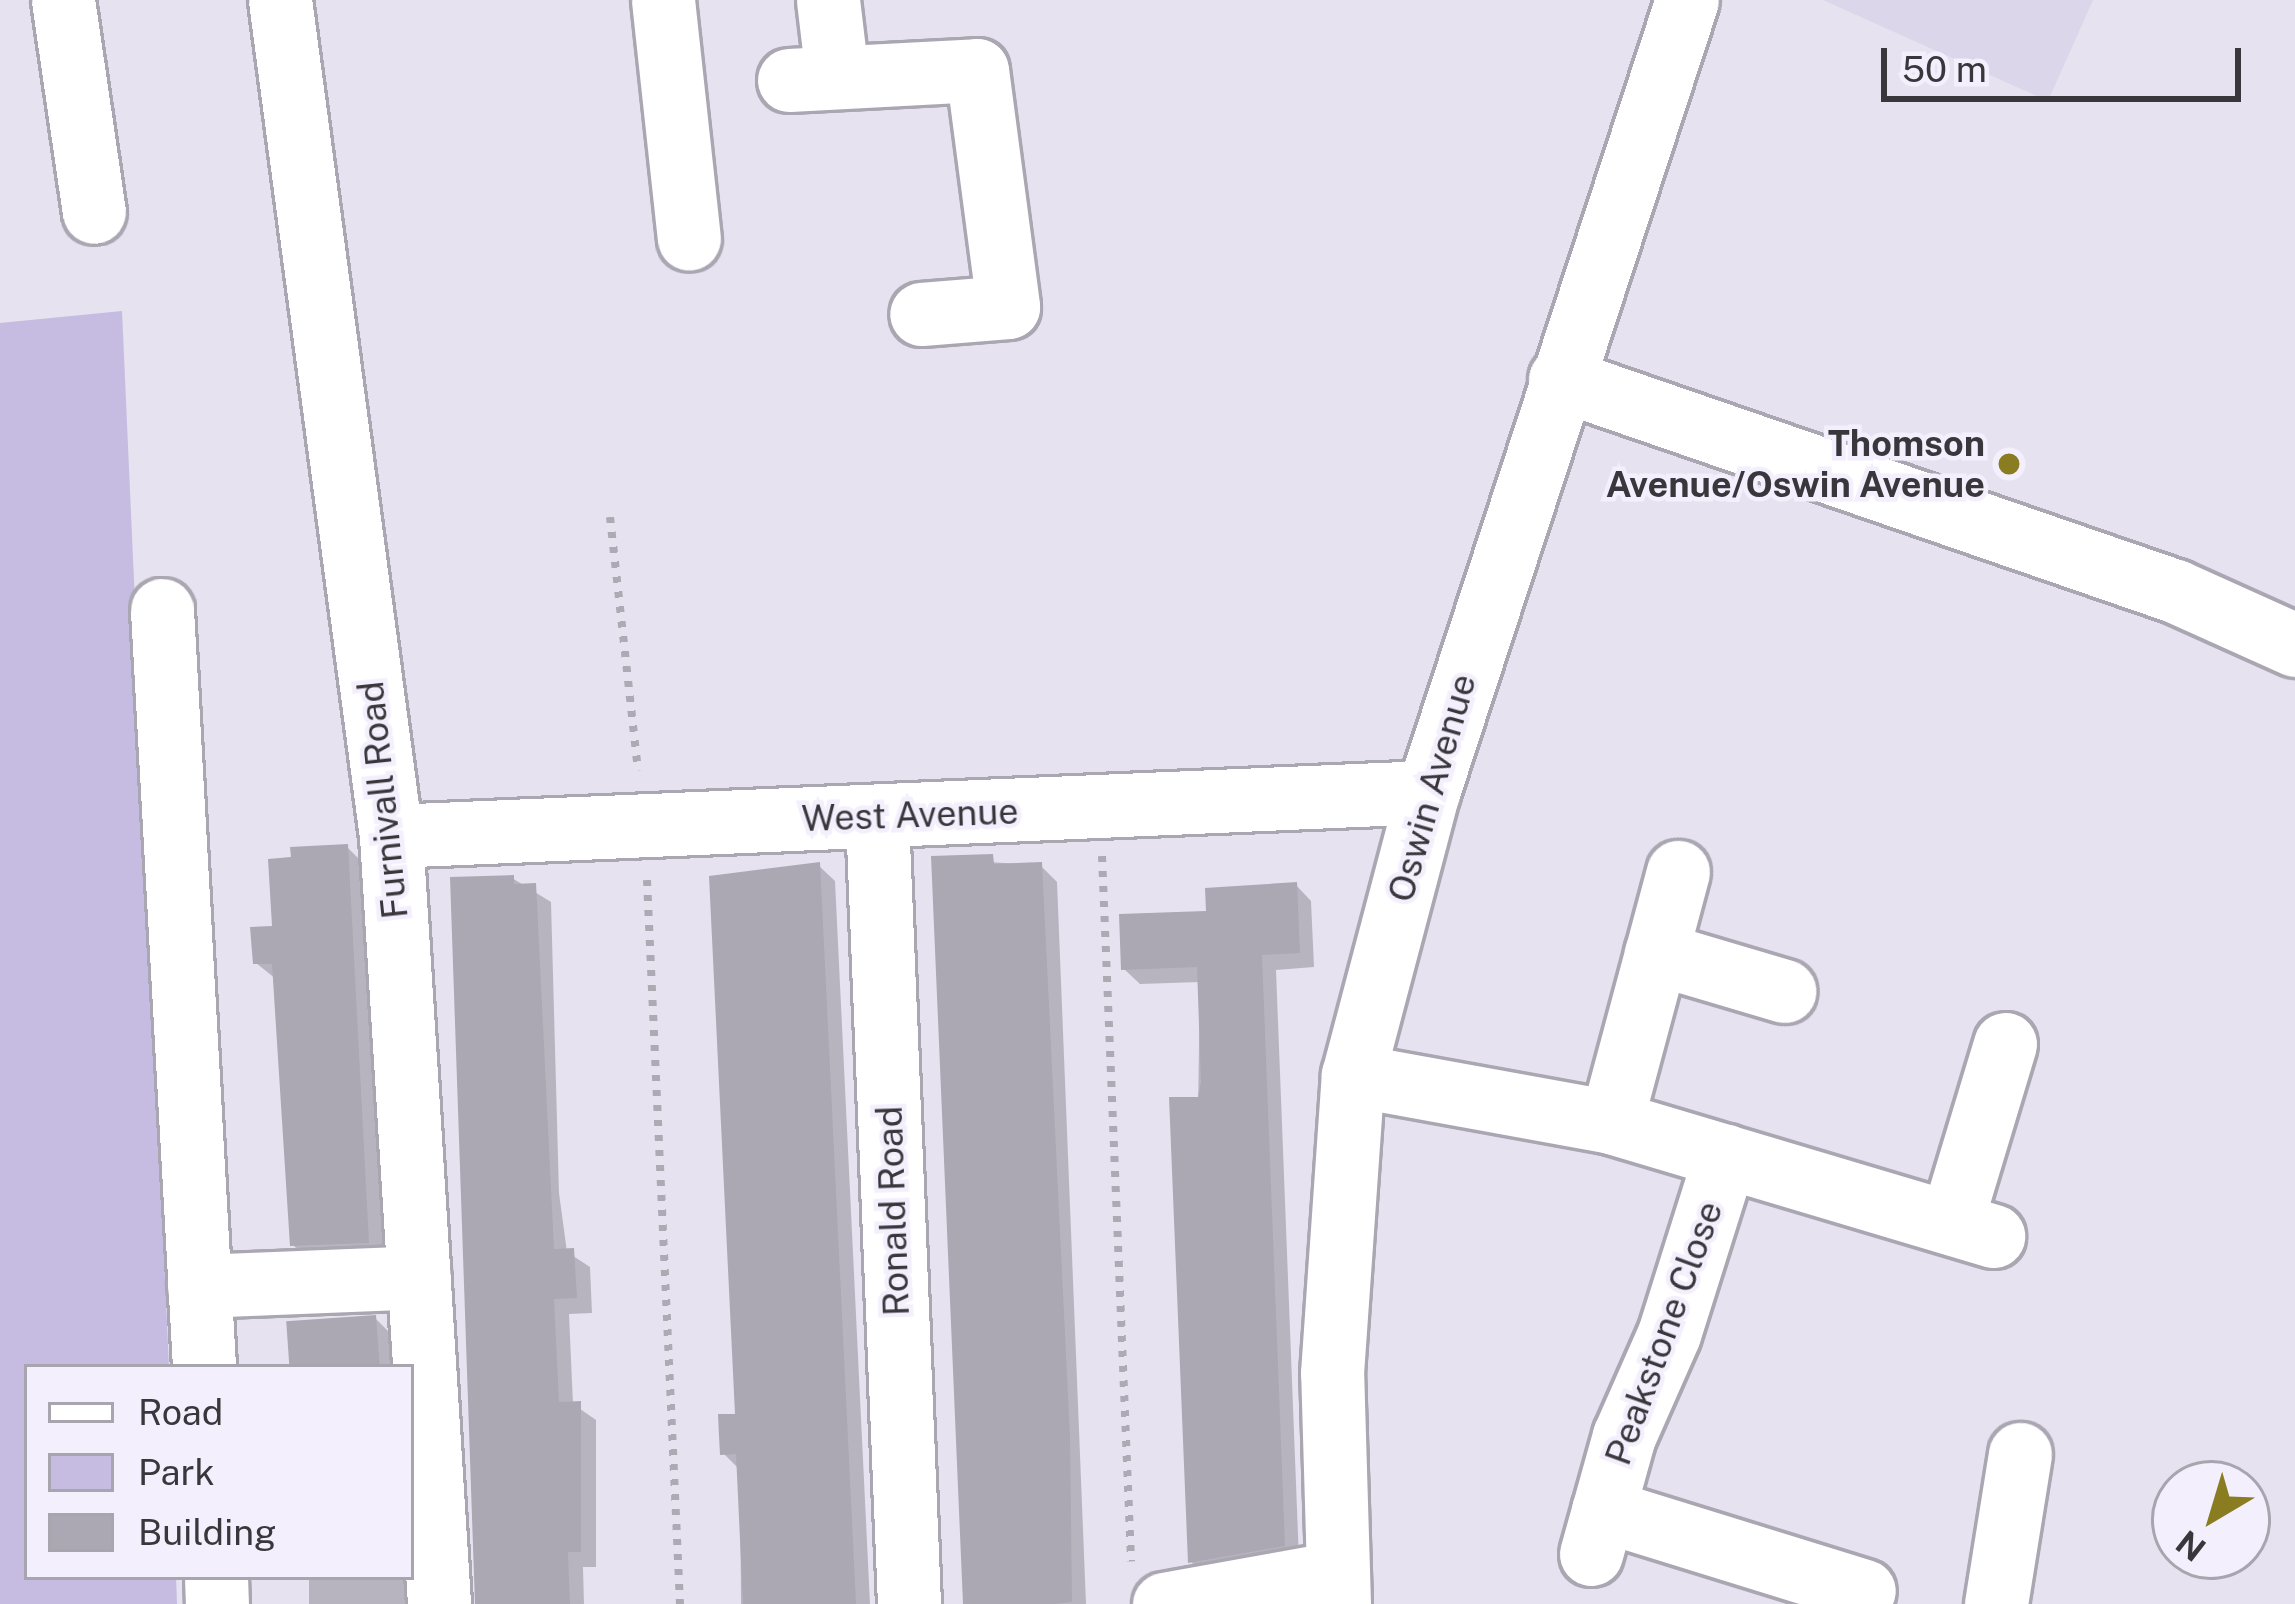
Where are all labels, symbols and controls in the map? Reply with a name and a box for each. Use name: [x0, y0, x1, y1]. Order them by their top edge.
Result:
scale bar: [1887, 24, 2247, 98]
text: 50 m: [1902, 48, 1987, 90]
place label: Thomson Avenue/Oswin Avenue: [1606, 421, 1985, 506]
marker: Thomson Avenue/Oswin Avenue: [1996, 451, 2022, 477]
street label: Oswin Avenue: [1379, 669, 1485, 907]
street label: Furnivall Road: [349, 679, 417, 921]
street label: West Avenue: [801, 790, 1019, 840]
street label: Ronald Road: [868, 1105, 918, 1317]
street label: Peakstone Close: [1596, 1195, 1732, 1471]
legend: [24, 1364, 414, 1580]
text: Road: [138, 1391, 223, 1433]
text: Park: [138, 1451, 215, 1493]
north arrow: [2151, 1460, 2271, 1580]
text: Building: [138, 1511, 276, 1553]
text: N: [2169, 1523, 2213, 1569]

